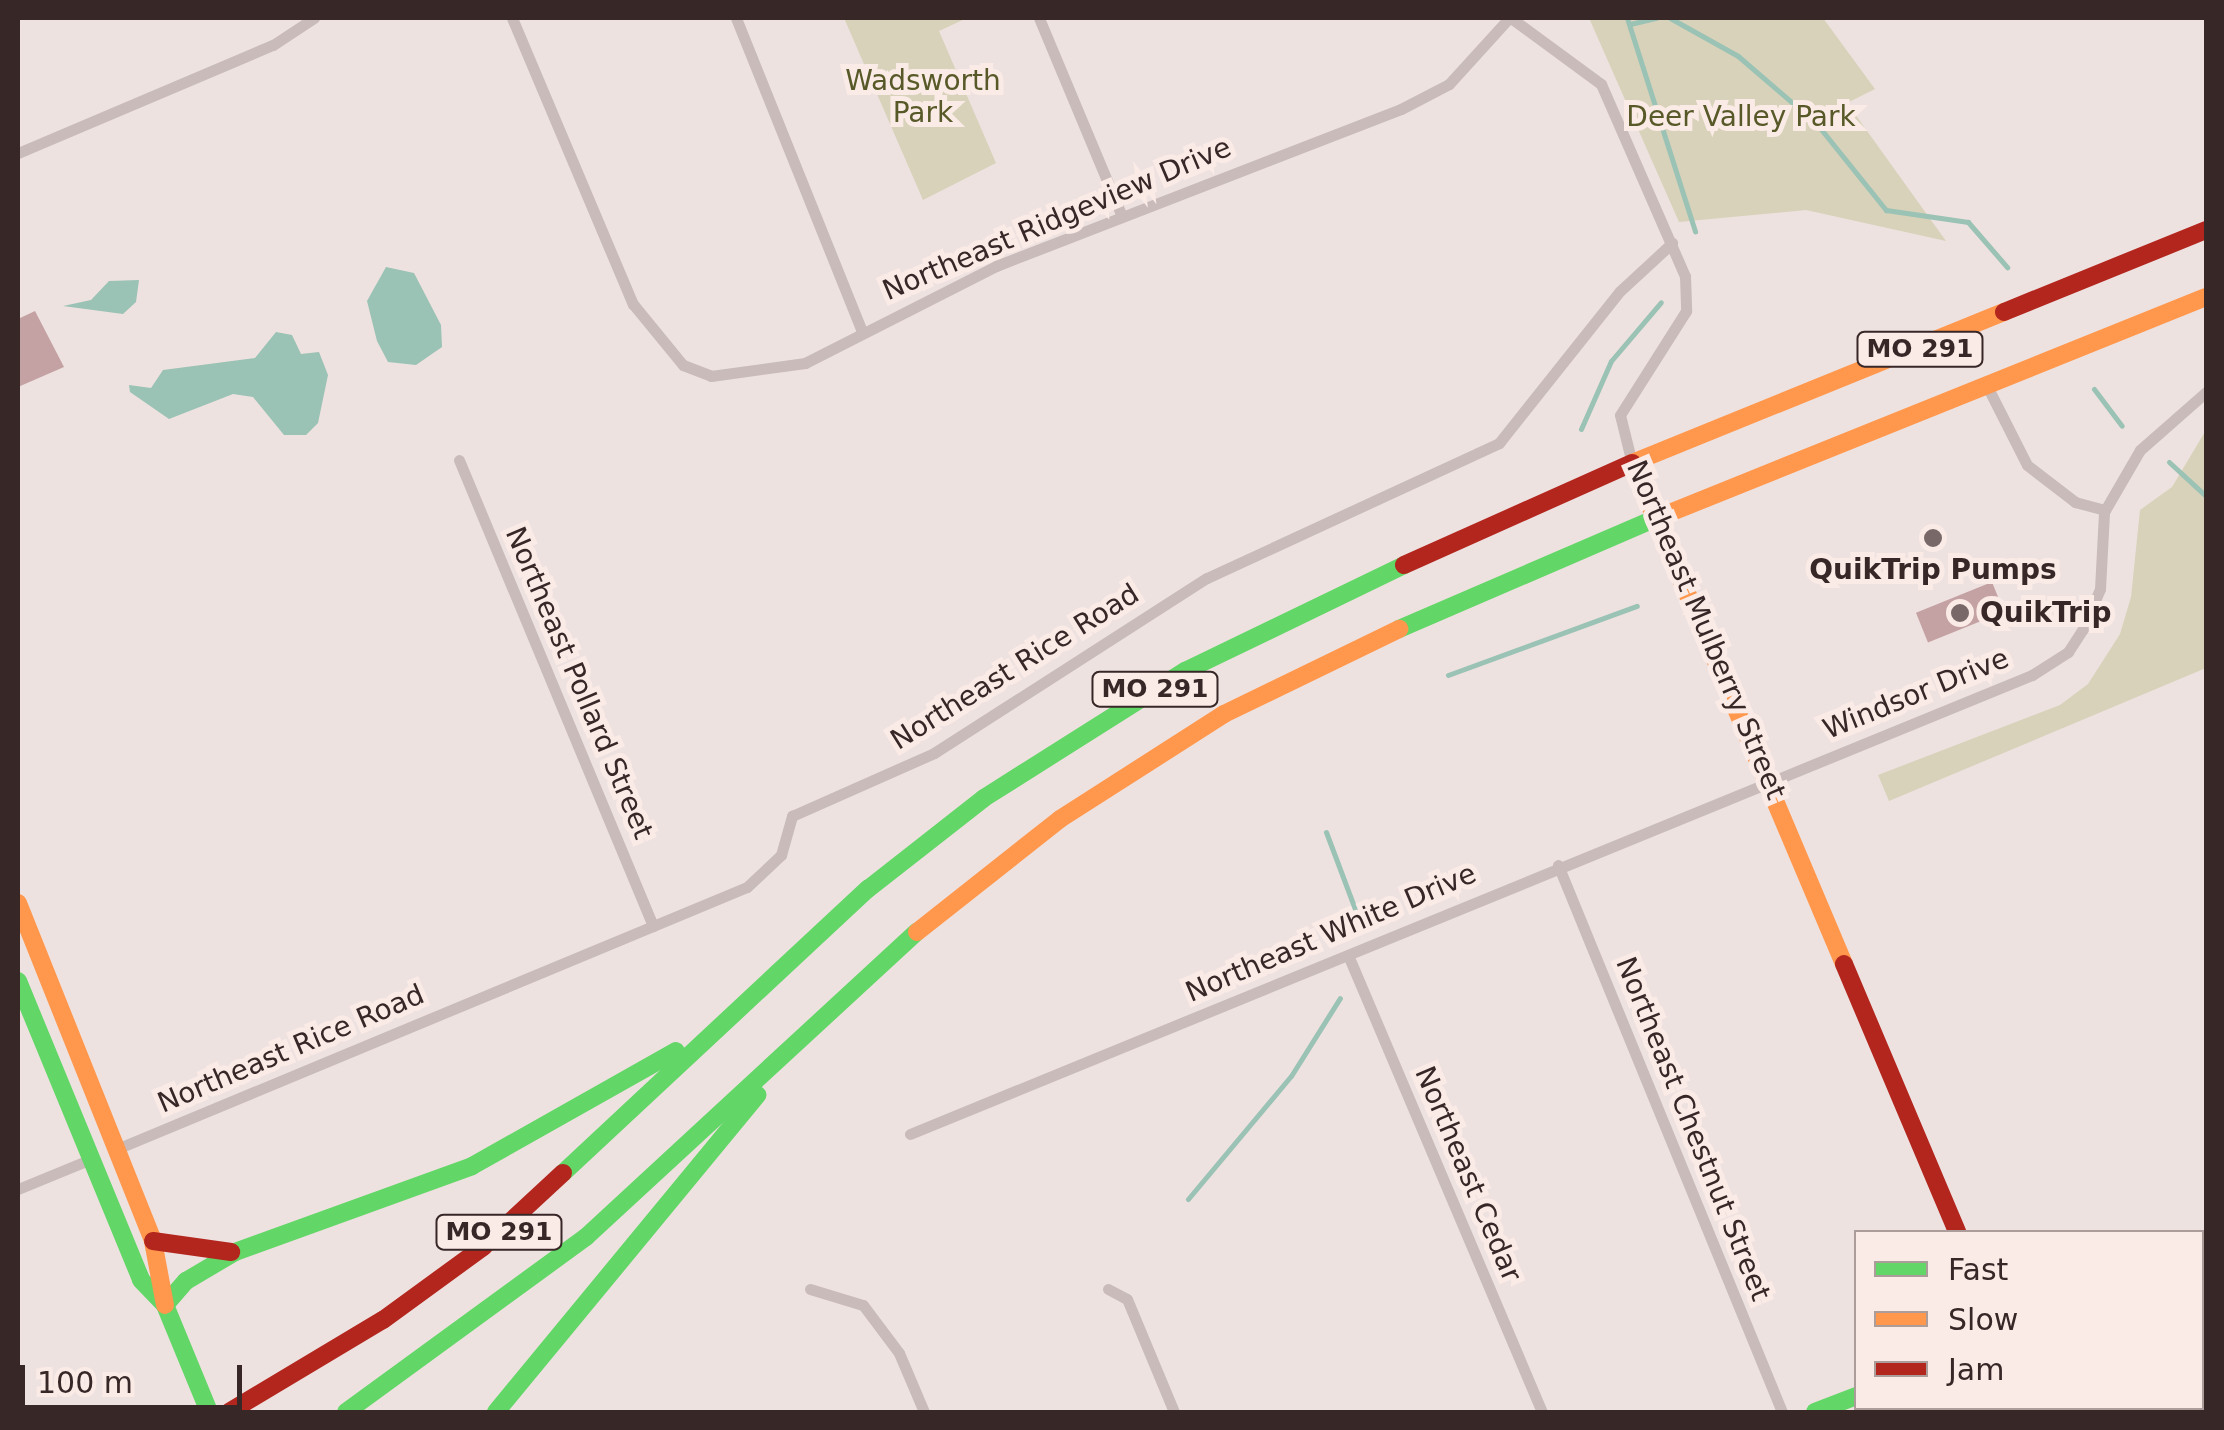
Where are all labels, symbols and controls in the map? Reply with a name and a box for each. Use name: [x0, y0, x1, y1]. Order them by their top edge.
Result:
park label: Wadsworth Park: [845, 64, 1001, 130]
park label: Deer Valley Park: [1626, 100, 1856, 134]
street label: Northeast Ridgeview Drive: [878, 130, 1236, 308]
road number: MO 291: [1855, 329, 1985, 369]
street label: Northeast Mulberry Street: [1619, 455, 1793, 805]
street label: Northeast Pollard Street: [498, 522, 660, 844]
marker: QuikTrip Pumps: [1922, 527, 1944, 549]
place label: QuikTrip Pumps: [1809, 553, 2057, 587]
street label: Northeast Rice Road: [885, 577, 1145, 757]
place label: QuikTrip: [1980, 596, 2111, 630]
marker: QuikTrip: [1949, 602, 1971, 624]
street label: Windsor Drive: [1818, 641, 2014, 747]
road number: MO 291: [1090, 669, 1220, 709]
street label: Northeast White Drive: [1181, 857, 1481, 1009]
street label: Northeast Chestnut Street: [1609, 952, 1777, 1306]
street label: Northeast Rice Road: [153, 978, 429, 1120]
street label: Northeast Cedar: [1408, 1061, 1528, 1287]
road number: MO 291: [434, 1212, 564, 1252]
legend: [1854, 1230, 2204, 1410]
text: Fast: [1948, 1252, 2008, 1287]
text: Slow: [1948, 1302, 2018, 1337]
scale bar: [25, 1345, 248, 1407]
text: Jam: [1948, 1352, 2004, 1387]
text: 100 m: [37, 1365, 133, 1400]

